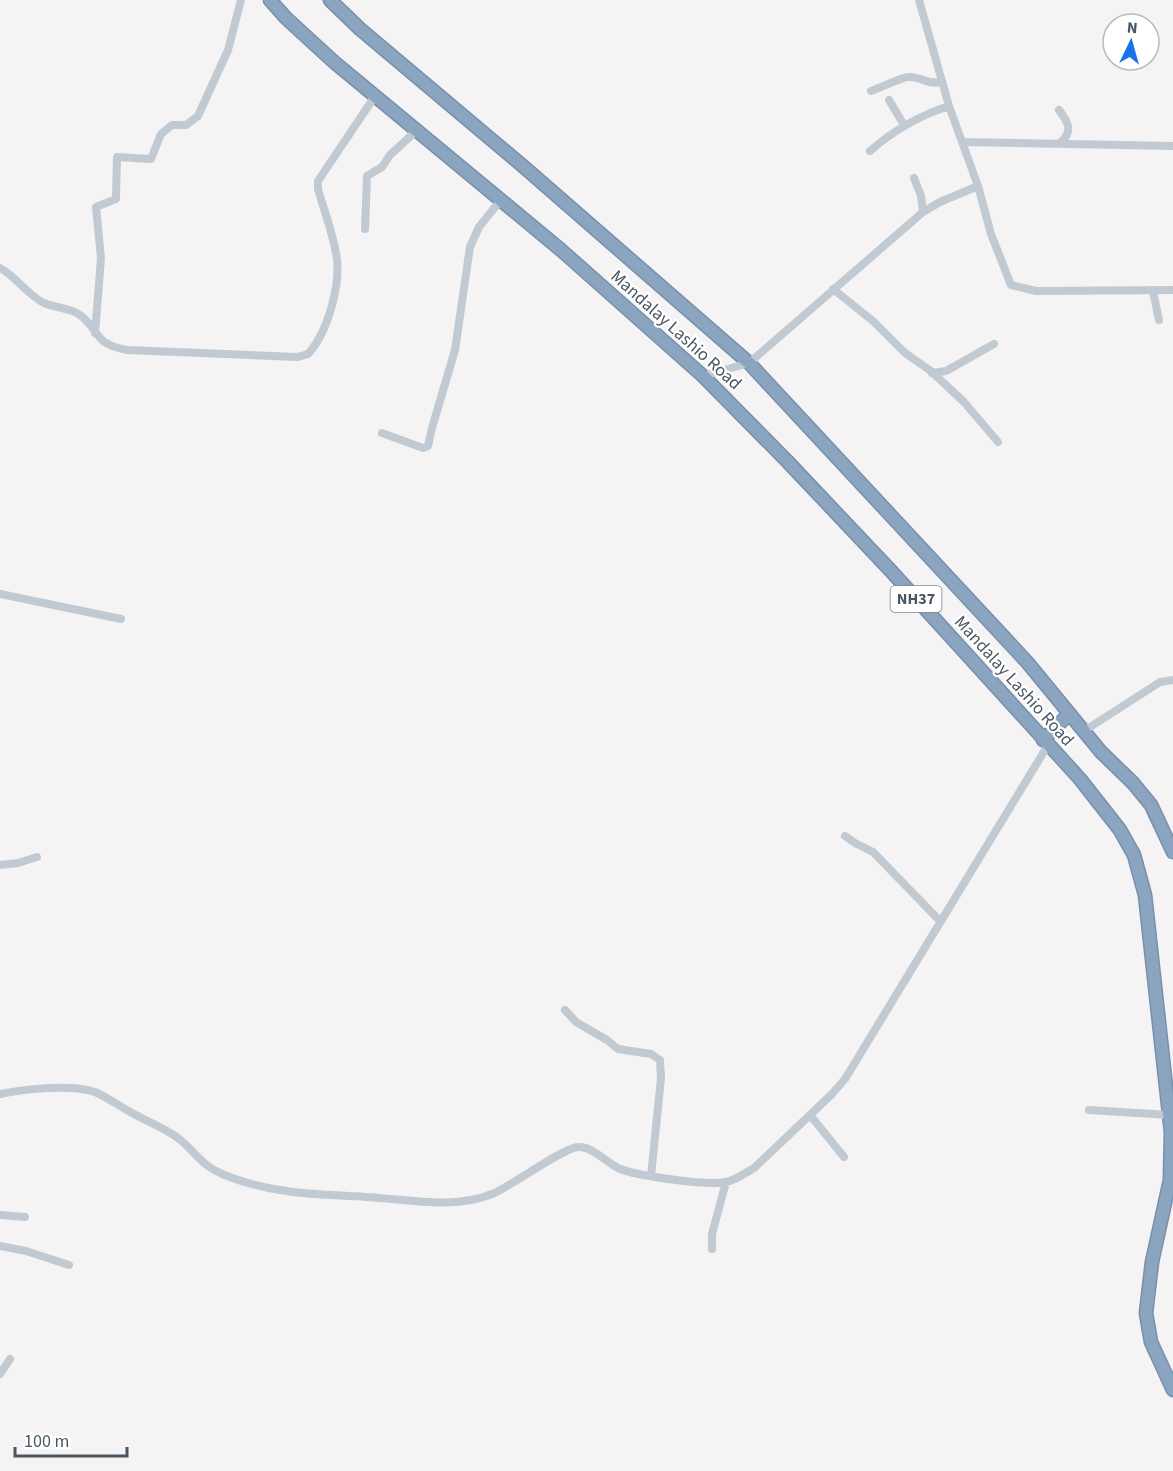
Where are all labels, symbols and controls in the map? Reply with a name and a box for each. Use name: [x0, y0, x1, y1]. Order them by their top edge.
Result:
north arrow: [1101, 12, 1161, 72]
text: N: [1126, 17, 1138, 39]
street label: Mandalay Lashio Road: [605, 264, 747, 396]
road number: NH37: [890, 586, 942, 612]
street label: Mandalay Lashio Road: [948, 610, 1080, 752]
scale bar: [15, 1420, 128, 1458]
text: 100 m: [24, 1429, 69, 1454]

